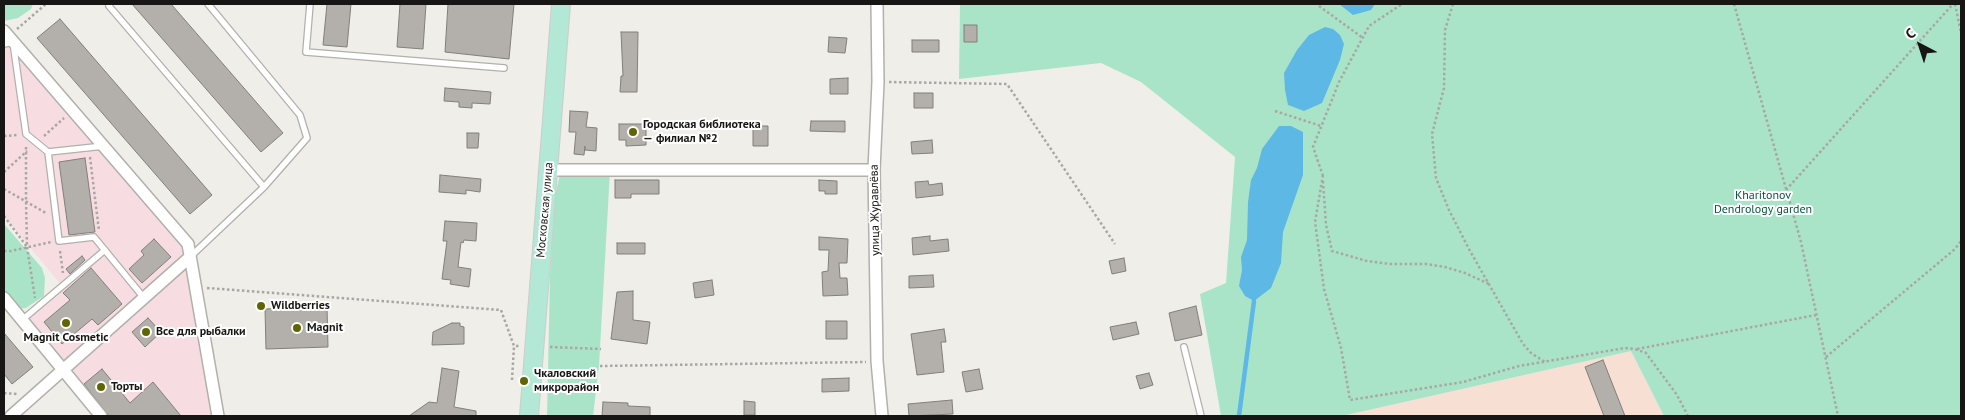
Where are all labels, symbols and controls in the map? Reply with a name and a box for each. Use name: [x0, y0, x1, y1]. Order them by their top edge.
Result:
north arrow: [1895, 20, 1945, 70]
text: С: [1902, 24, 1919, 43]
place label: Городская библиотека — филиал №2: [643, 118, 761, 146]
marker: Городская библиотека — филиал №2: [627, 126, 639, 138]
street label: Московская улица: [534, 162, 556, 258]
street label: улица Журавлёва: [867, 164, 883, 256]
park label: Kharitonov Dendrology garden: [1714, 189, 1812, 217]
place label: Wildberries: [271, 299, 330, 313]
marker: Wildberries: [255, 300, 267, 312]
marker: Magnit Cosmetic: [60, 317, 72, 329]
place label: Magnit: [307, 321, 343, 335]
marker: Magnit: [291, 322, 303, 334]
place label: Все для рыбалки: [156, 325, 246, 339]
marker: Все для рыбалки: [140, 326, 152, 338]
place label: Magnit Cosmetic: [23, 331, 109, 345]
place label: Чкаловский микрорайон: [534, 367, 599, 395]
marker: Чкаловский микрорайон: [518, 375, 530, 387]
place label: Торты: [111, 380, 143, 394]
marker: Торты: [95, 381, 107, 393]

